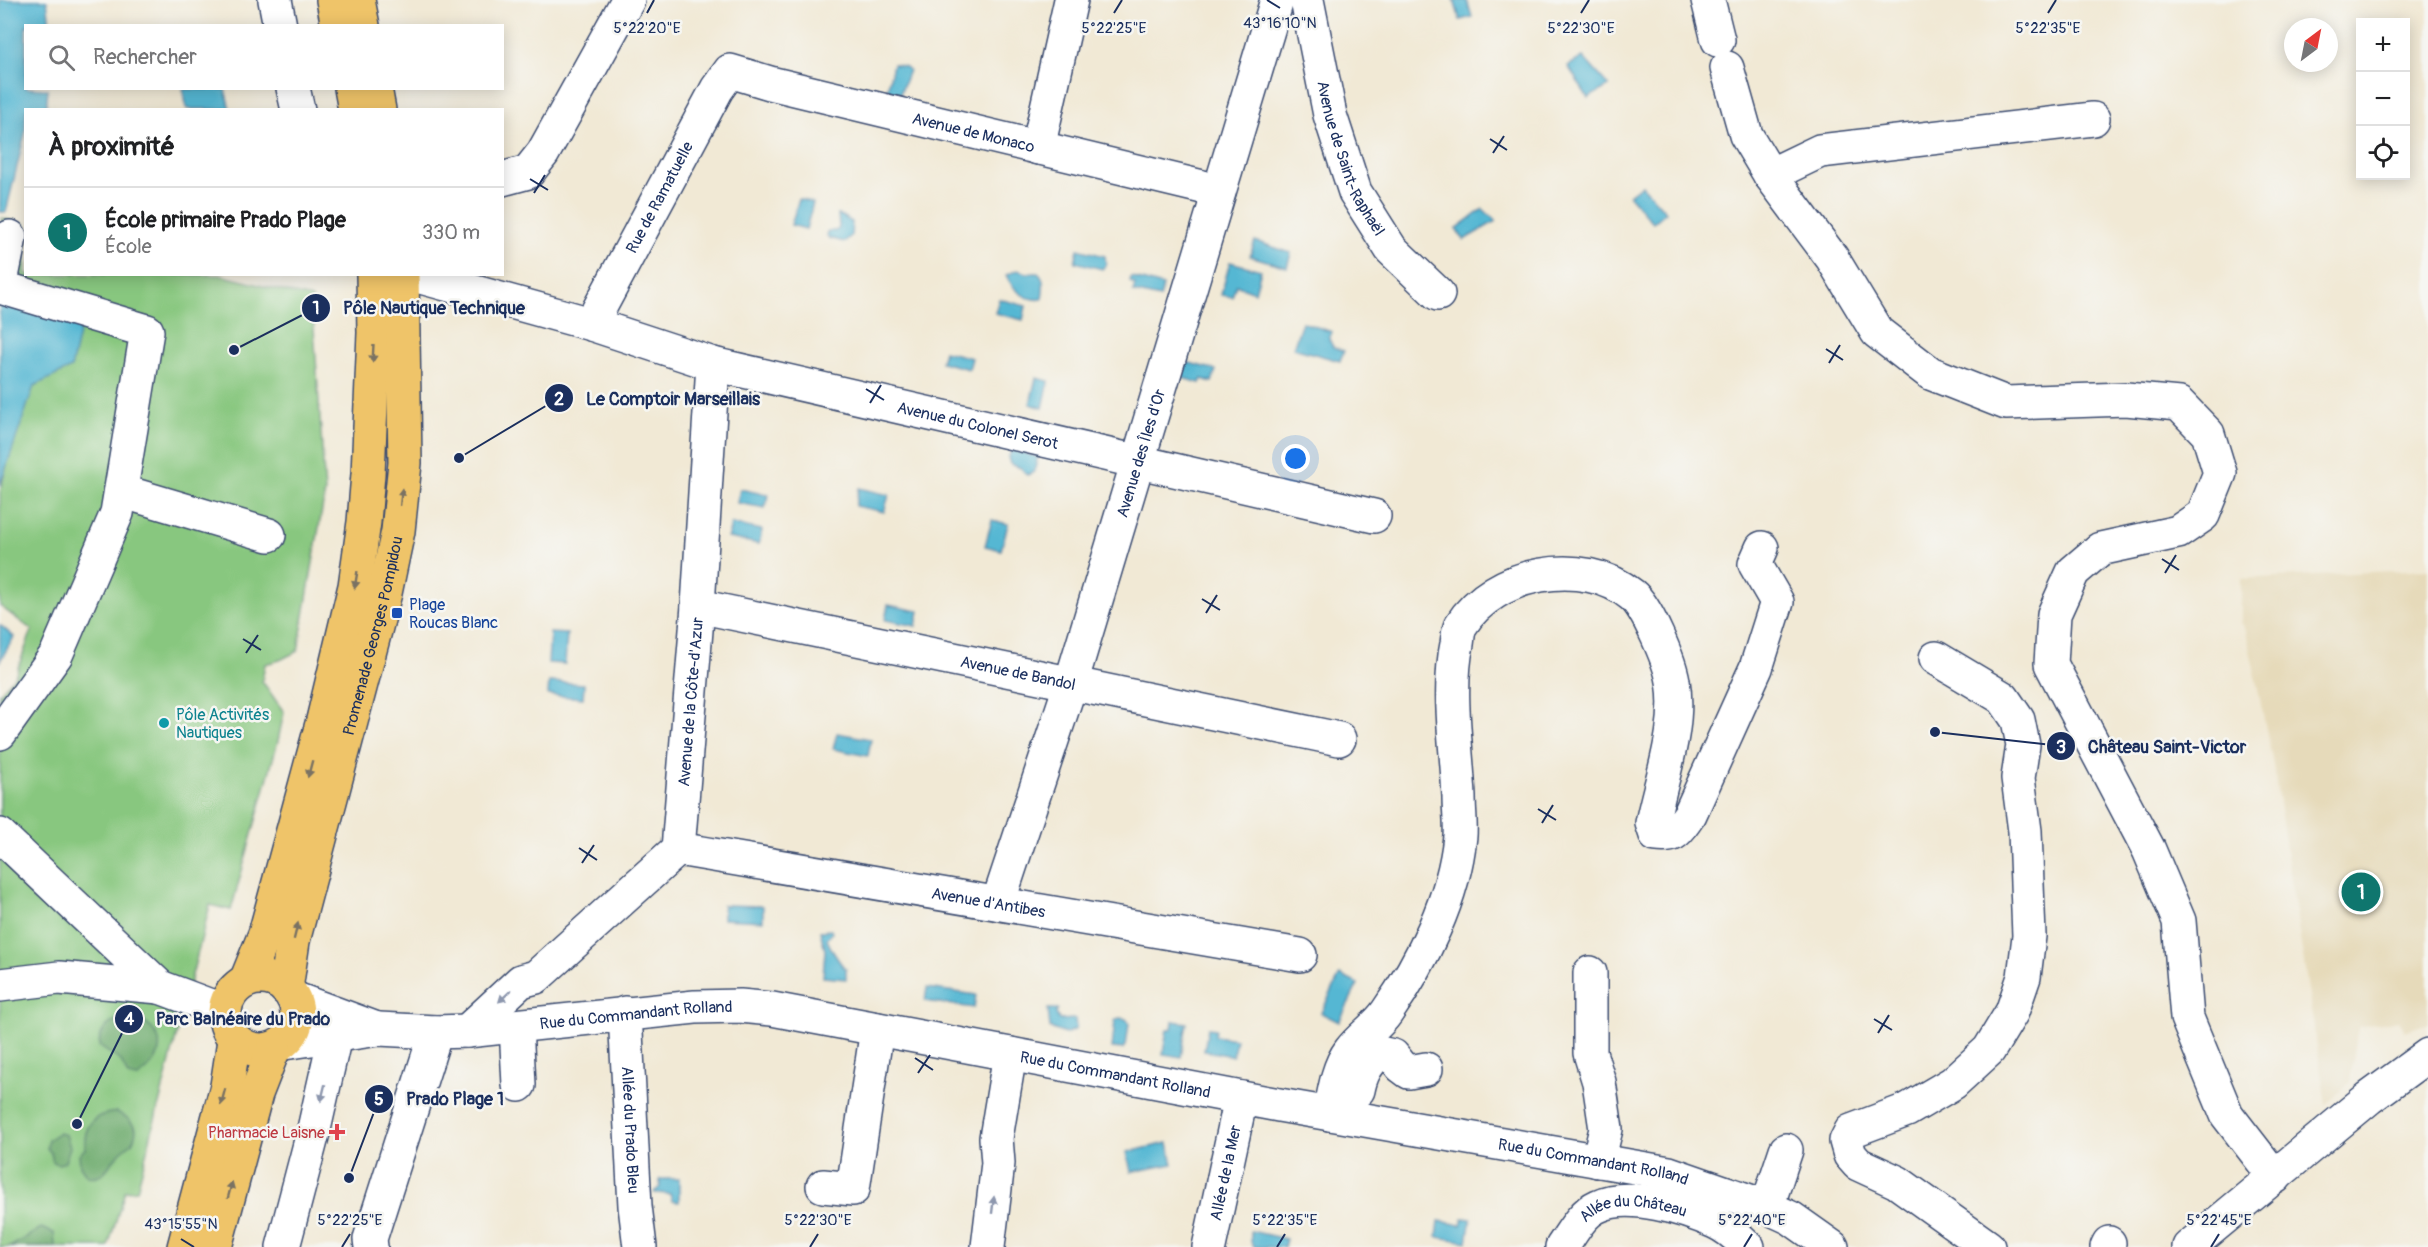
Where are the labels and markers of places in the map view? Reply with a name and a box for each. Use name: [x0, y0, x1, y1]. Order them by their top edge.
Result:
callout: Pôle Nautique Technique: [301, 290, 537, 326]
callout: Le Comptoir Marseillais: [544, 380, 772, 416]
place label: Plage Roucas Blanc: [409, 595, 498, 633]
marker: Plage Roucas Blanc: [390, 606, 404, 620]
place label: Pôle Activités Nautiques: [176, 705, 269, 743]
marker: Pôle Activités Nautiques: [157, 716, 171, 730]
callout: Château Saint-Victor: [2046, 728, 2258, 764]
pin: 1: [2342, 870, 2380, 914]
callout: Parc Balnéaire du Prado: [114, 1001, 343, 1037]
callout: Prado Plage 1: [364, 1081, 516, 1117]
place label: Pharmacie Laisne: [208, 1123, 325, 1143]
marker: Pharmacie Laisne: [330, 1125, 344, 1139]

